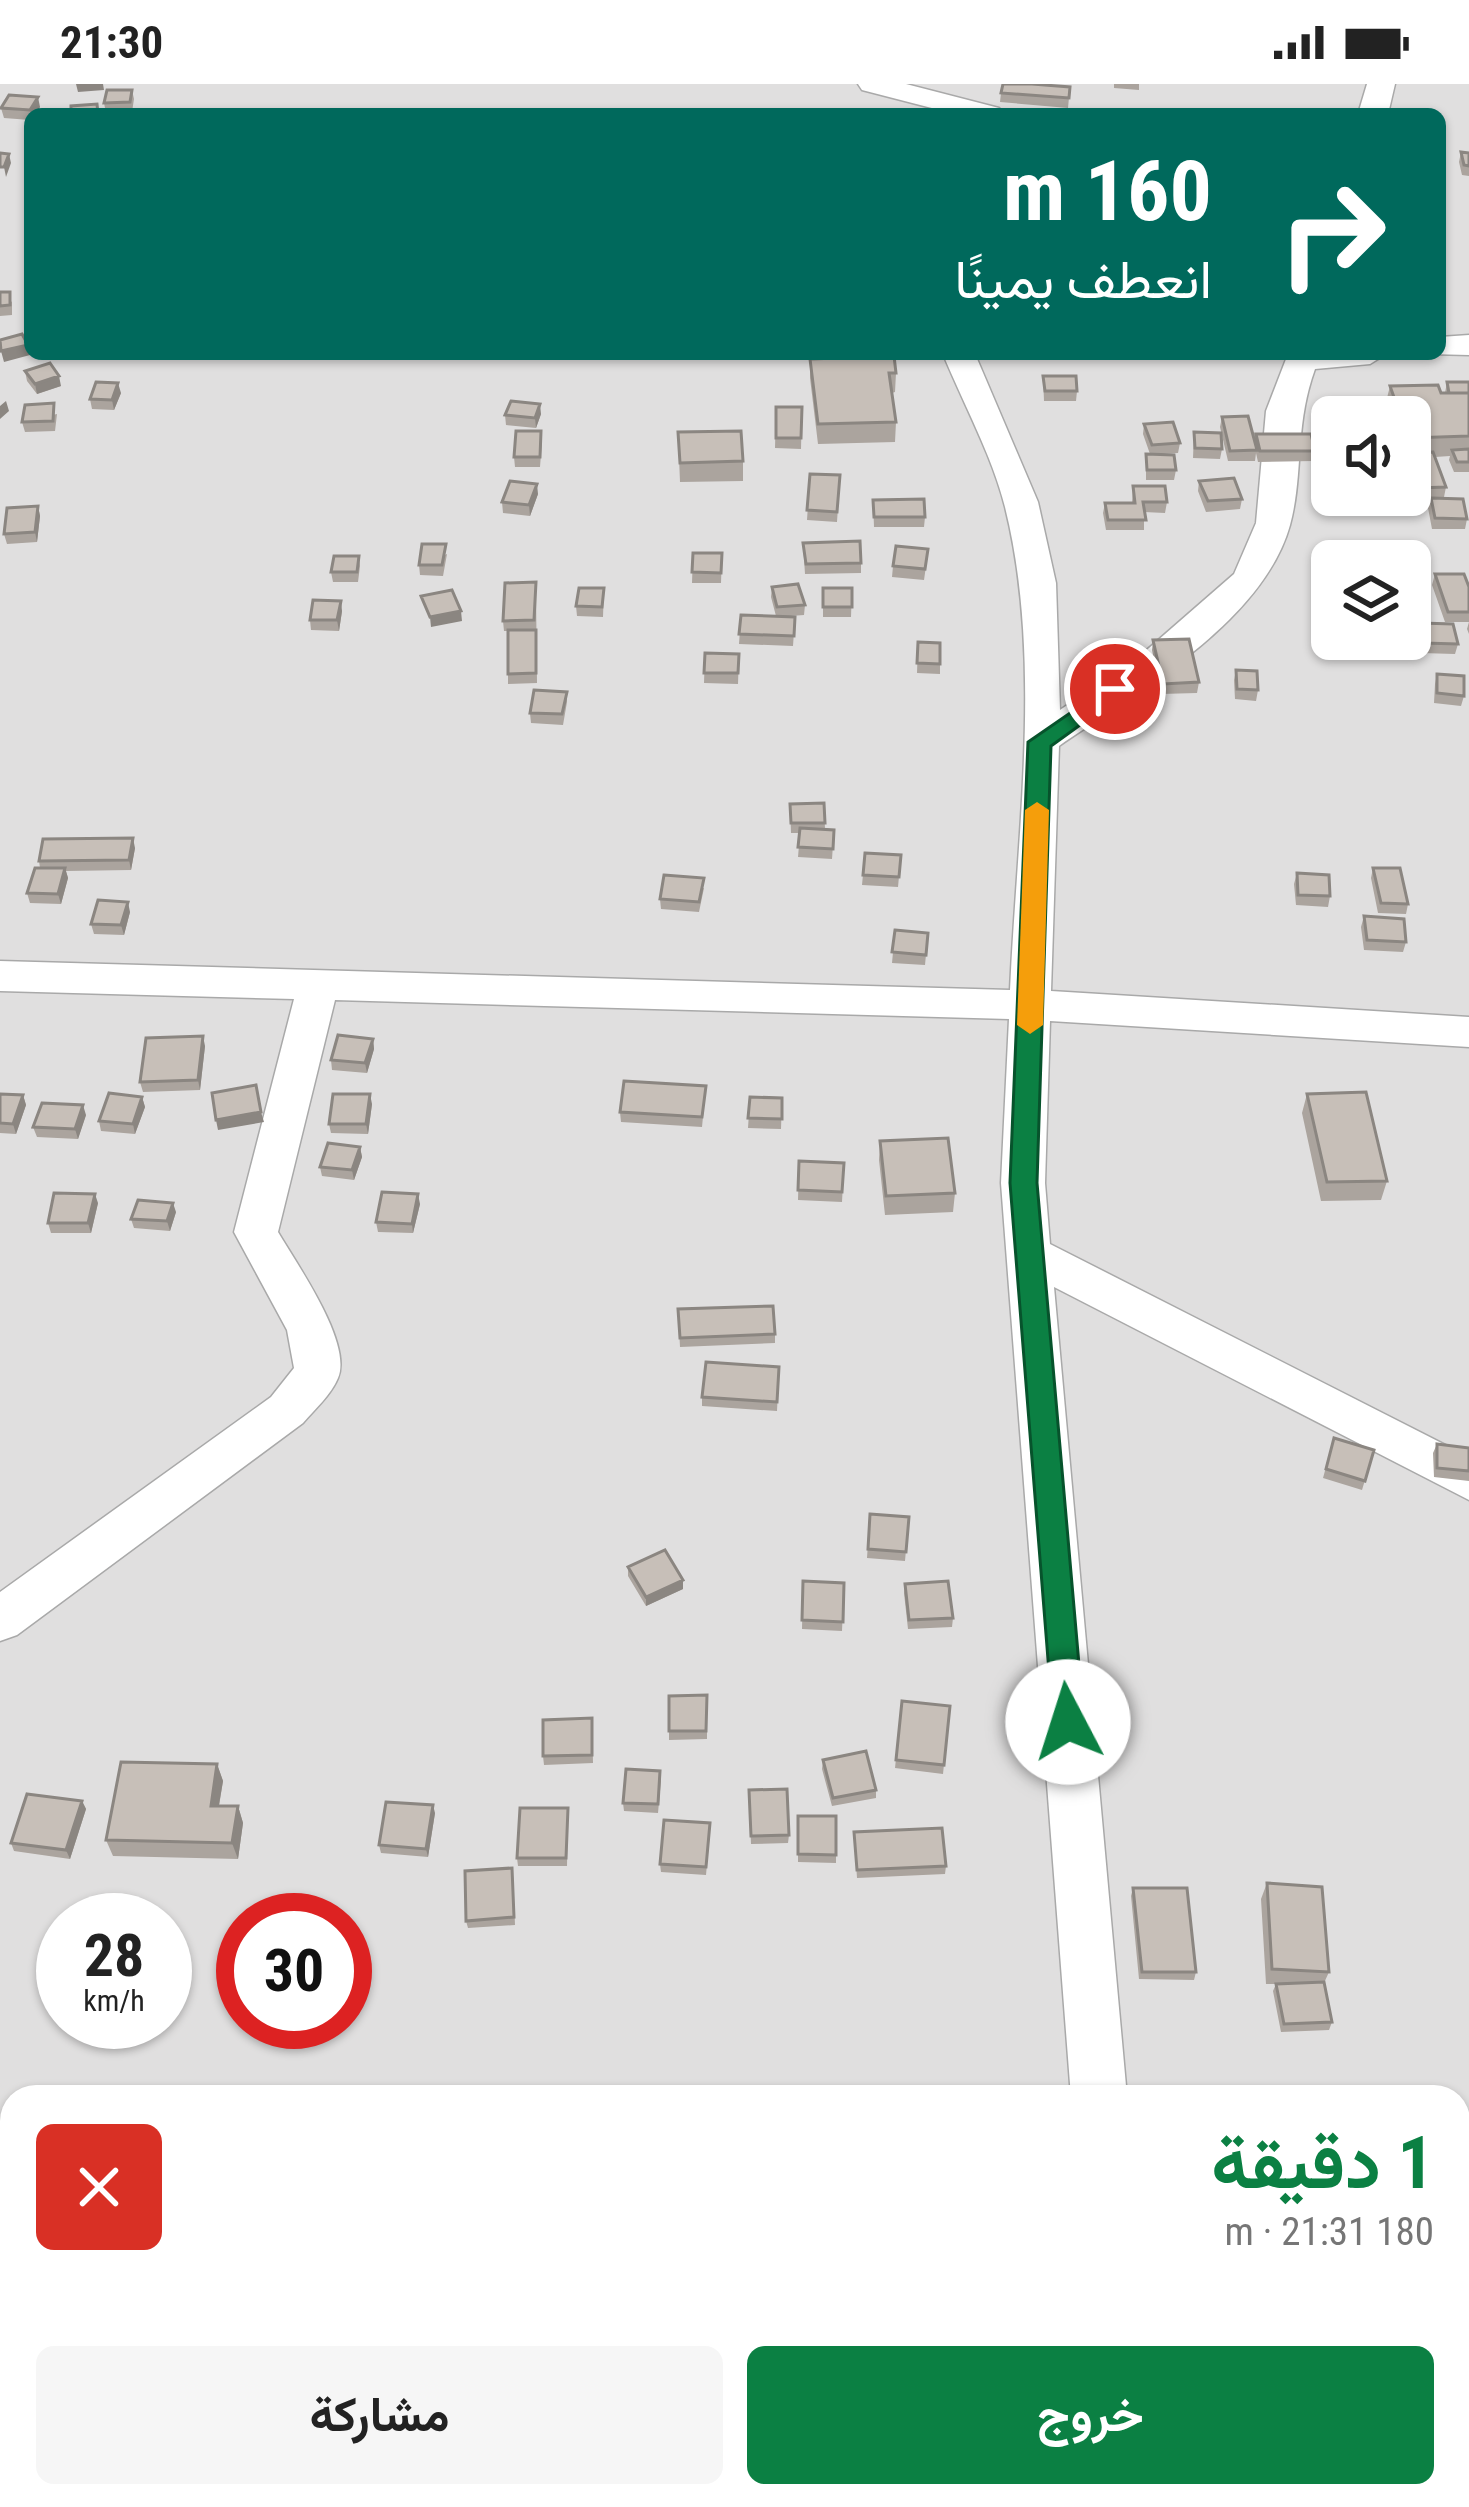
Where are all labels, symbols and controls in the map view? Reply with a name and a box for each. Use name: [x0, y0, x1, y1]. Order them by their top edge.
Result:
text: 21:30: [60, 16, 163, 69]
text: 160 m: [1003, 142, 1212, 241]
icon: right: [1254, 156, 1410, 312]
text: انعطف يمينًا: [954, 248, 1212, 311]
map controls: [1311, 396, 1431, 660]
button: sound: [1311, 396, 1431, 516]
button: layers: [1311, 540, 1431, 660]
pin: [1064, 638, 1166, 740]
icon: arrive: [1082, 656, 1148, 722]
position arrow: [1005, 1659, 1131, 1785]
speed limit sign: 30: [216, 1893, 372, 2049]
text: 28: [84, 1920, 144, 1991]
text: km/h: [83, 1983, 145, 2018]
text: 1 دقيقة: [1211, 2121, 1434, 2206]
button: close: [36, 2124, 162, 2250]
text: 180 m · 21:31: [1224, 2209, 1434, 2255]
button: مشاركة: [36, 2346, 723, 2484]
button: خروج: [747, 2346, 1434, 2484]

